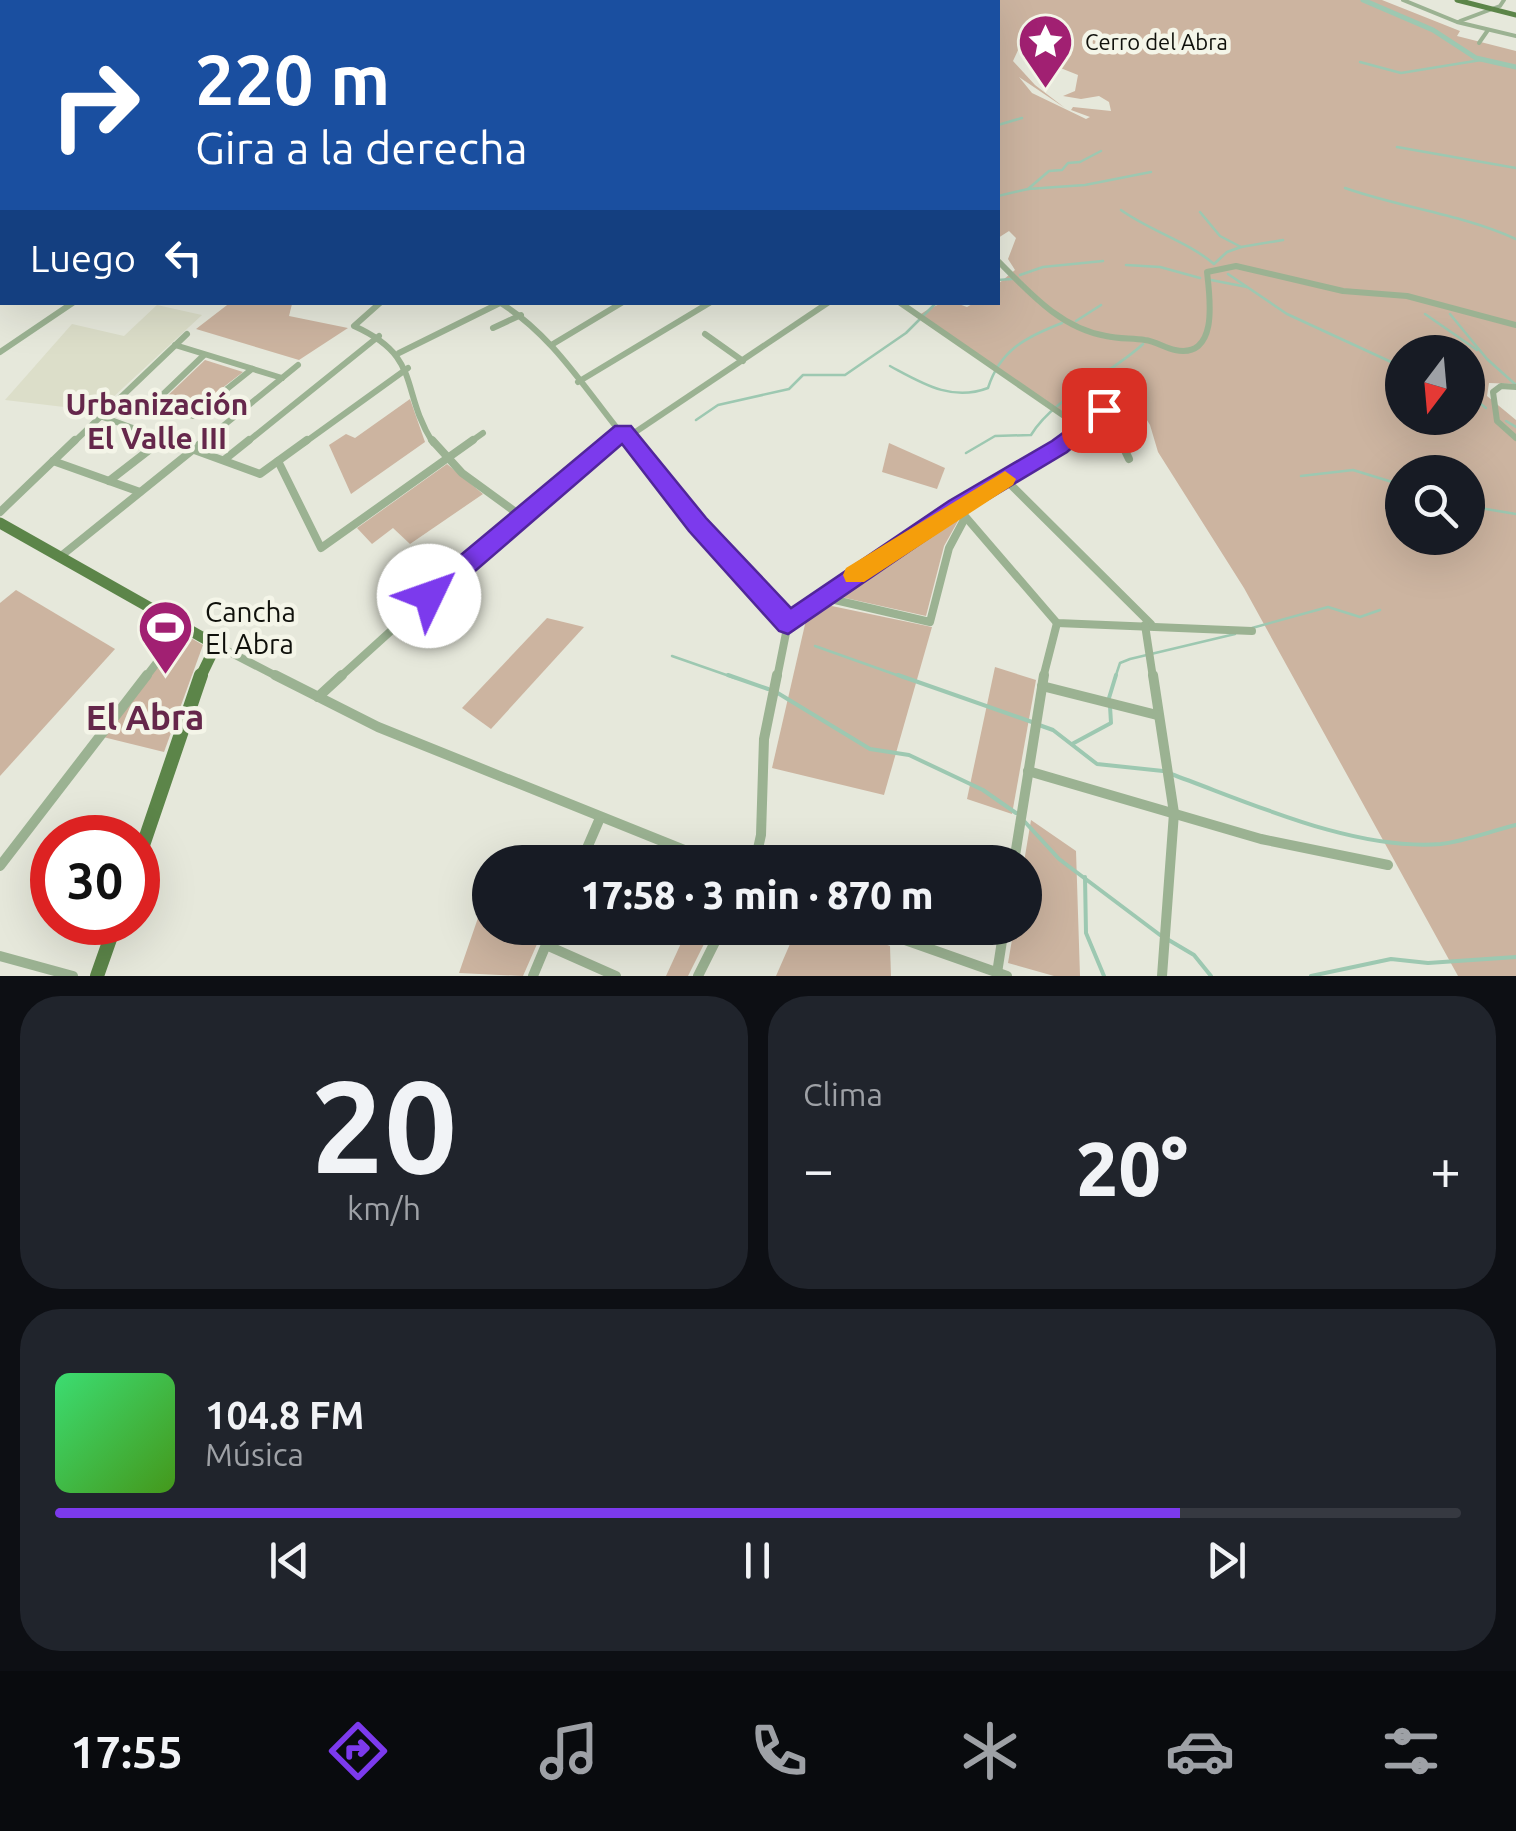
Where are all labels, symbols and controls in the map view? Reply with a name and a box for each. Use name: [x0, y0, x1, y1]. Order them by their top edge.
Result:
place icon: Cerro del Abra: [1016, 12, 1076, 91]
place label: Cerro del Abra: [1085, 29, 1228, 54]
icon: right: [30, 40, 160, 170]
text: 220 m: [195, 40, 390, 118]
text: Gira a la derecha: [195, 122, 528, 173]
icon: left: [156, 230, 211, 285]
text: Luego: [30, 237, 136, 279]
north arrow: [1385, 335, 1485, 435]
map controls: [1385, 335, 1485, 555]
pin: [1062, 368, 1147, 453]
icon: arrive: [1077, 383, 1132, 438]
district label: Urbanización El Valle III: [66, 387, 248, 455]
button: search: [1385, 455, 1485, 555]
position arrow: [377, 544, 481, 648]
place label: Cancha El Abra: [205, 596, 296, 659]
sports icon: Cancha El Abra: [136, 598, 196, 677]
district label: El Abra: [86, 697, 204, 737]
speed limit sign: 30: [30, 815, 160, 945]
text: 17:58 · 3 min · 870 m: [580, 874, 934, 916]
text: 20: [311, 1052, 457, 1198]
text: Clima: [803, 1076, 883, 1112]
text: 20°: [1076, 1126, 1188, 1210]
text: −: [803, 1138, 834, 1199]
text: +: [1430, 1138, 1461, 1199]
text: km/h: [347, 1190, 421, 1226]
text: 104.8 FM: [205, 1394, 364, 1436]
text: Música: [205, 1436, 304, 1472]
icon: previous: [262, 1533, 317, 1588]
icon: pause: [730, 1533, 785, 1588]
icon: next: [1199, 1533, 1254, 1588]
icon: directions: [323, 1716, 393, 1786]
icon: music: [534, 1716, 604, 1786]
icon: phone: [744, 1716, 814, 1786]
icon: climate: [955, 1716, 1025, 1786]
icon: car: [1165, 1716, 1235, 1786]
icon: filters: [1376, 1716, 1446, 1786]
text: 17:55: [70, 1726, 183, 1777]

